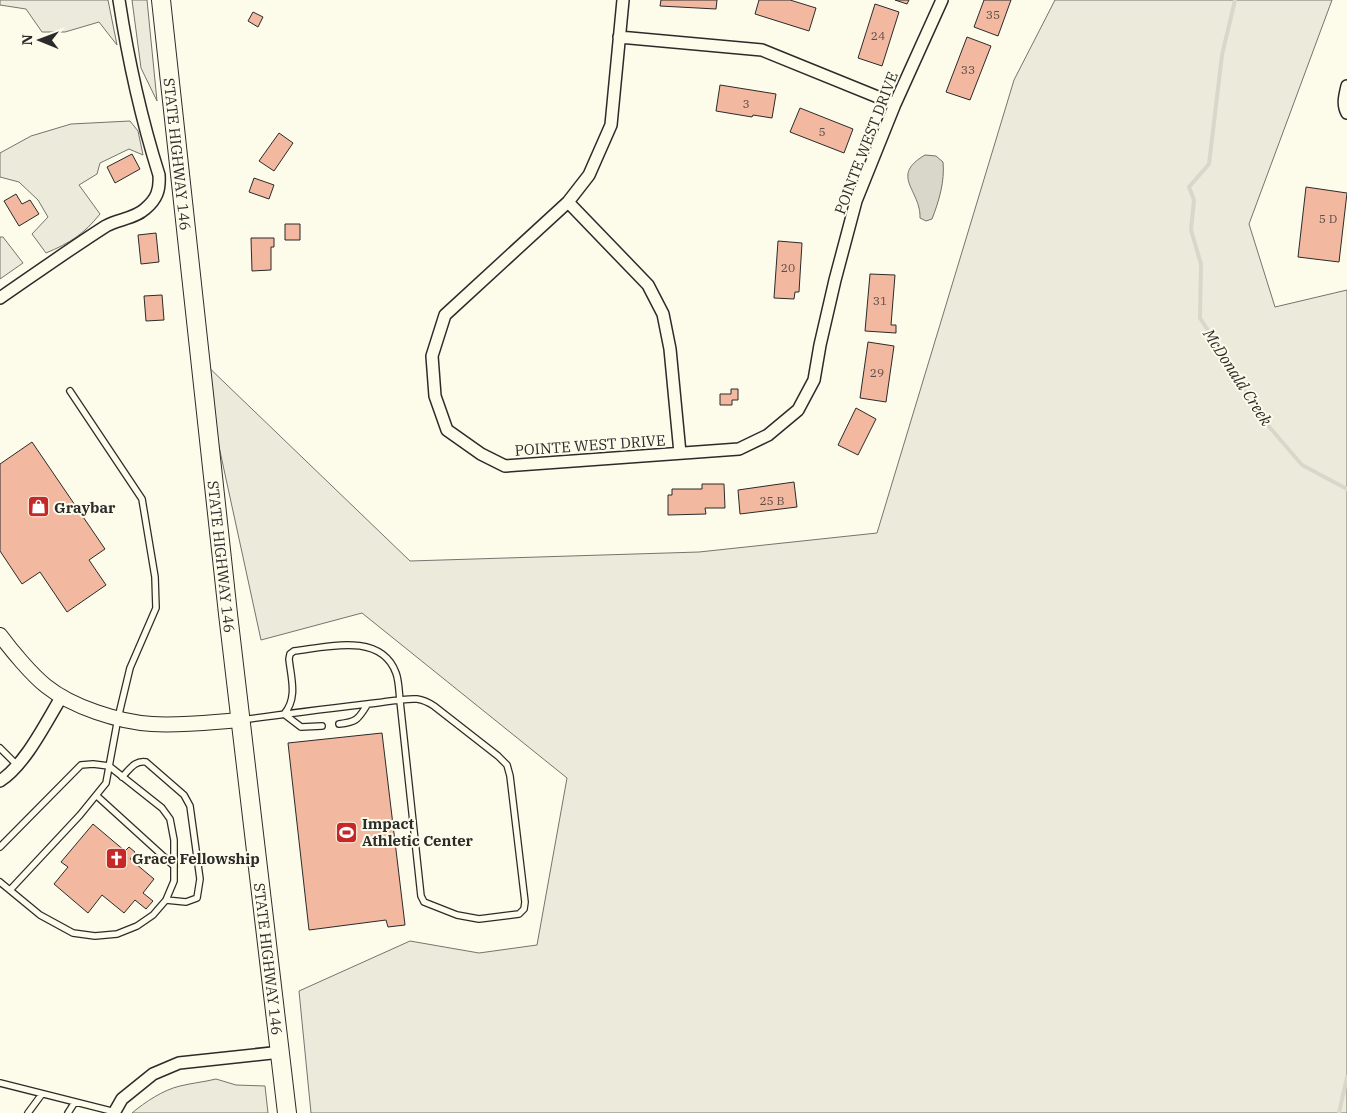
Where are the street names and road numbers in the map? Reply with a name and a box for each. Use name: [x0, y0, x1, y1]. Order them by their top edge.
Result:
street label: POINTE WEST DRIVE: [830, 69, 902, 217]
street label: STATE HIGHWAY 146: [160, 77, 196, 231]
street label: POINTE WEST DRIVE: [514, 430, 666, 460]
street label: STATE HIGHWAY 146: [204, 480, 240, 634]
street label: STATE HIGHWAY 146: [250, 882, 287, 1036]

